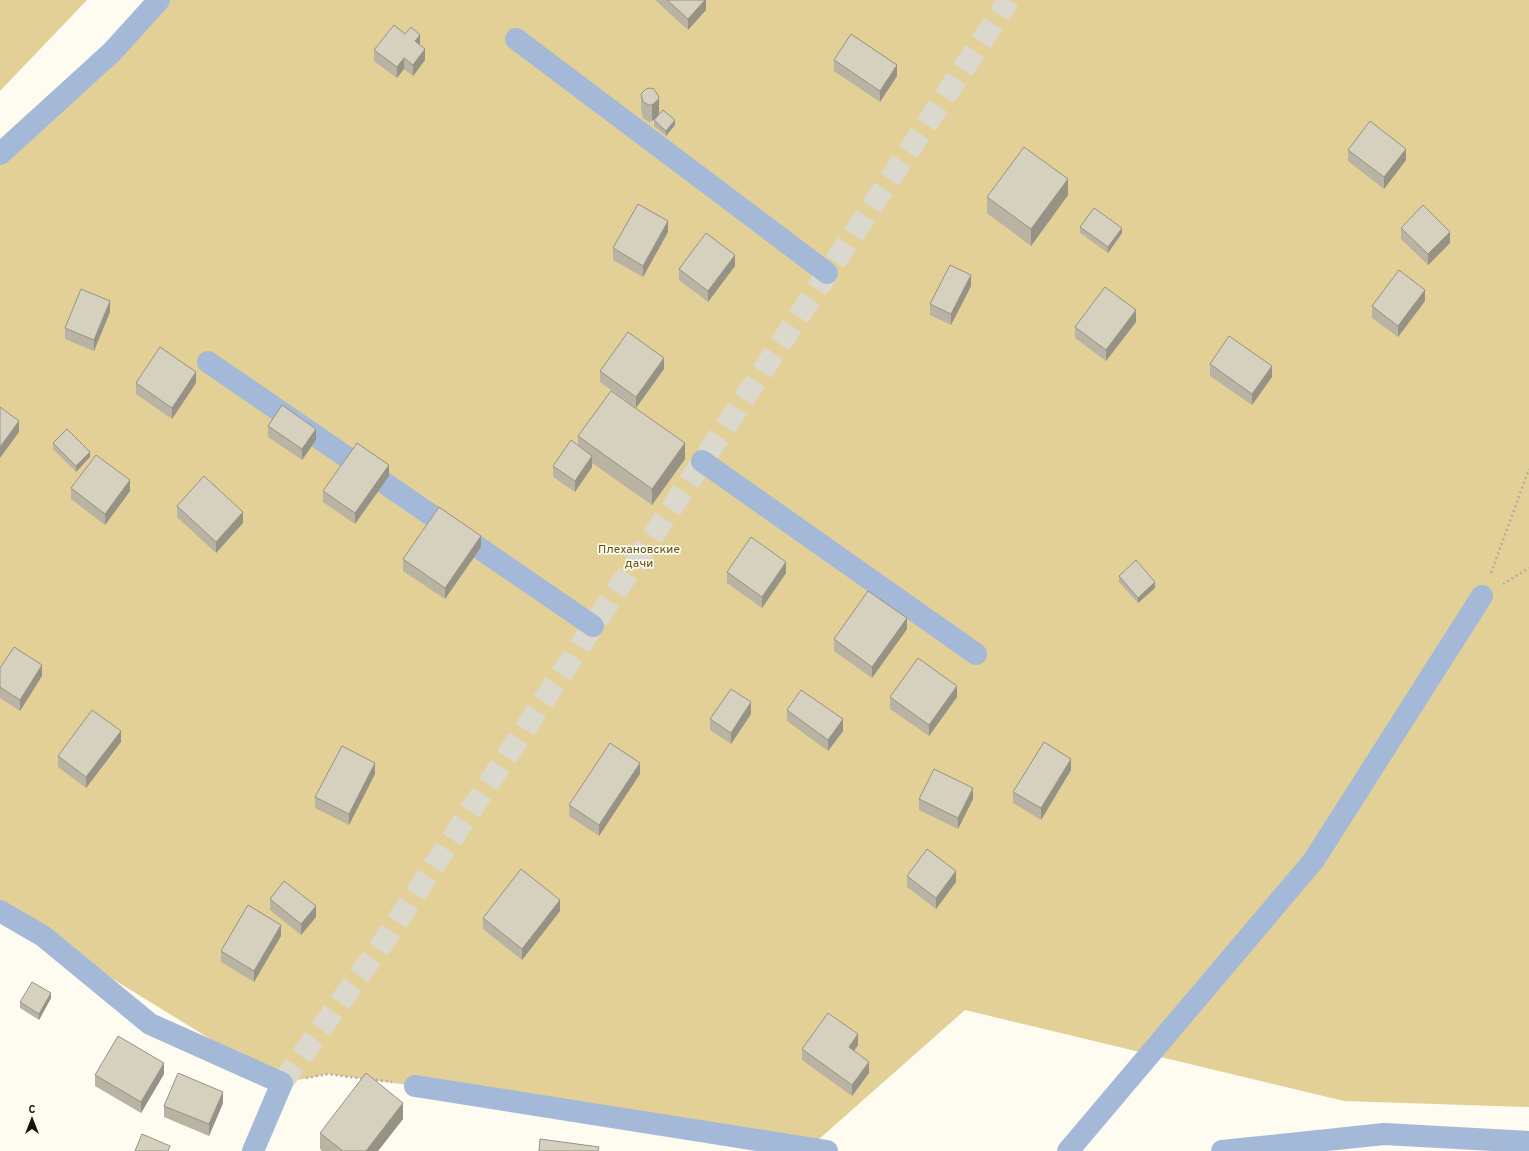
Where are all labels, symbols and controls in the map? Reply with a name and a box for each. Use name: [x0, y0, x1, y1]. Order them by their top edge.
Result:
park label: Плехановские дачи: [598, 542, 680, 572]
north arrow: [12, 1099, 52, 1139]
text: С: [28, 1103, 36, 1117]

